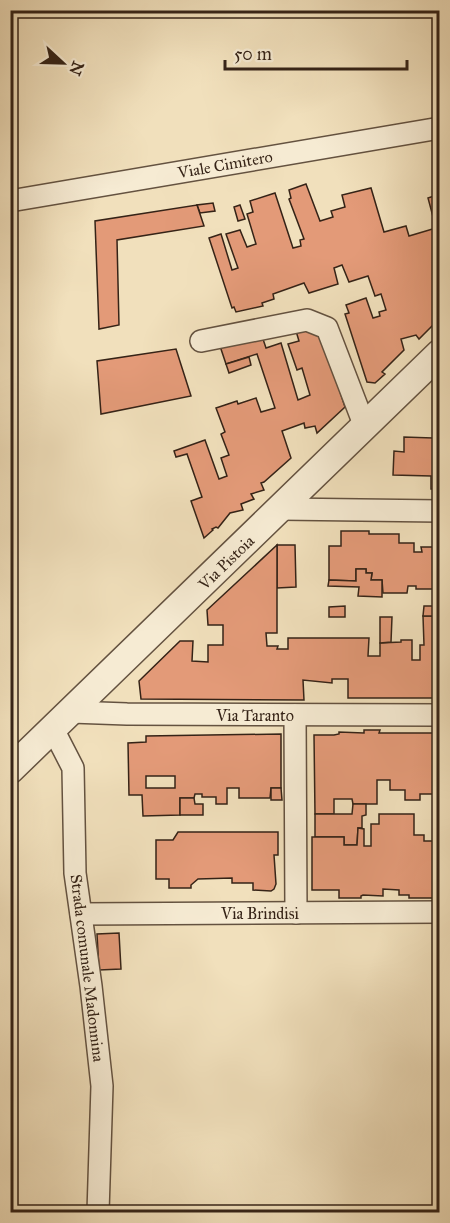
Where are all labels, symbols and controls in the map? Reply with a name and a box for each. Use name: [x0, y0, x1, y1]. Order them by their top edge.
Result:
north arrow: [33, 33, 93, 93]
scale bar: [225, 33, 406, 71]
text: 50 m: [234, 43, 272, 65]
text: N: [65, 59, 88, 79]
street label: Viale Cimitero: [175, 147, 274, 182]
street label: Via Pistoia: [194, 531, 258, 594]
street label: Via Taranto: [215, 706, 294, 725]
street label: Strada comunale Madonnina: [67, 873, 108, 1063]
street label: Via Brindisi: [220, 904, 300, 923]

